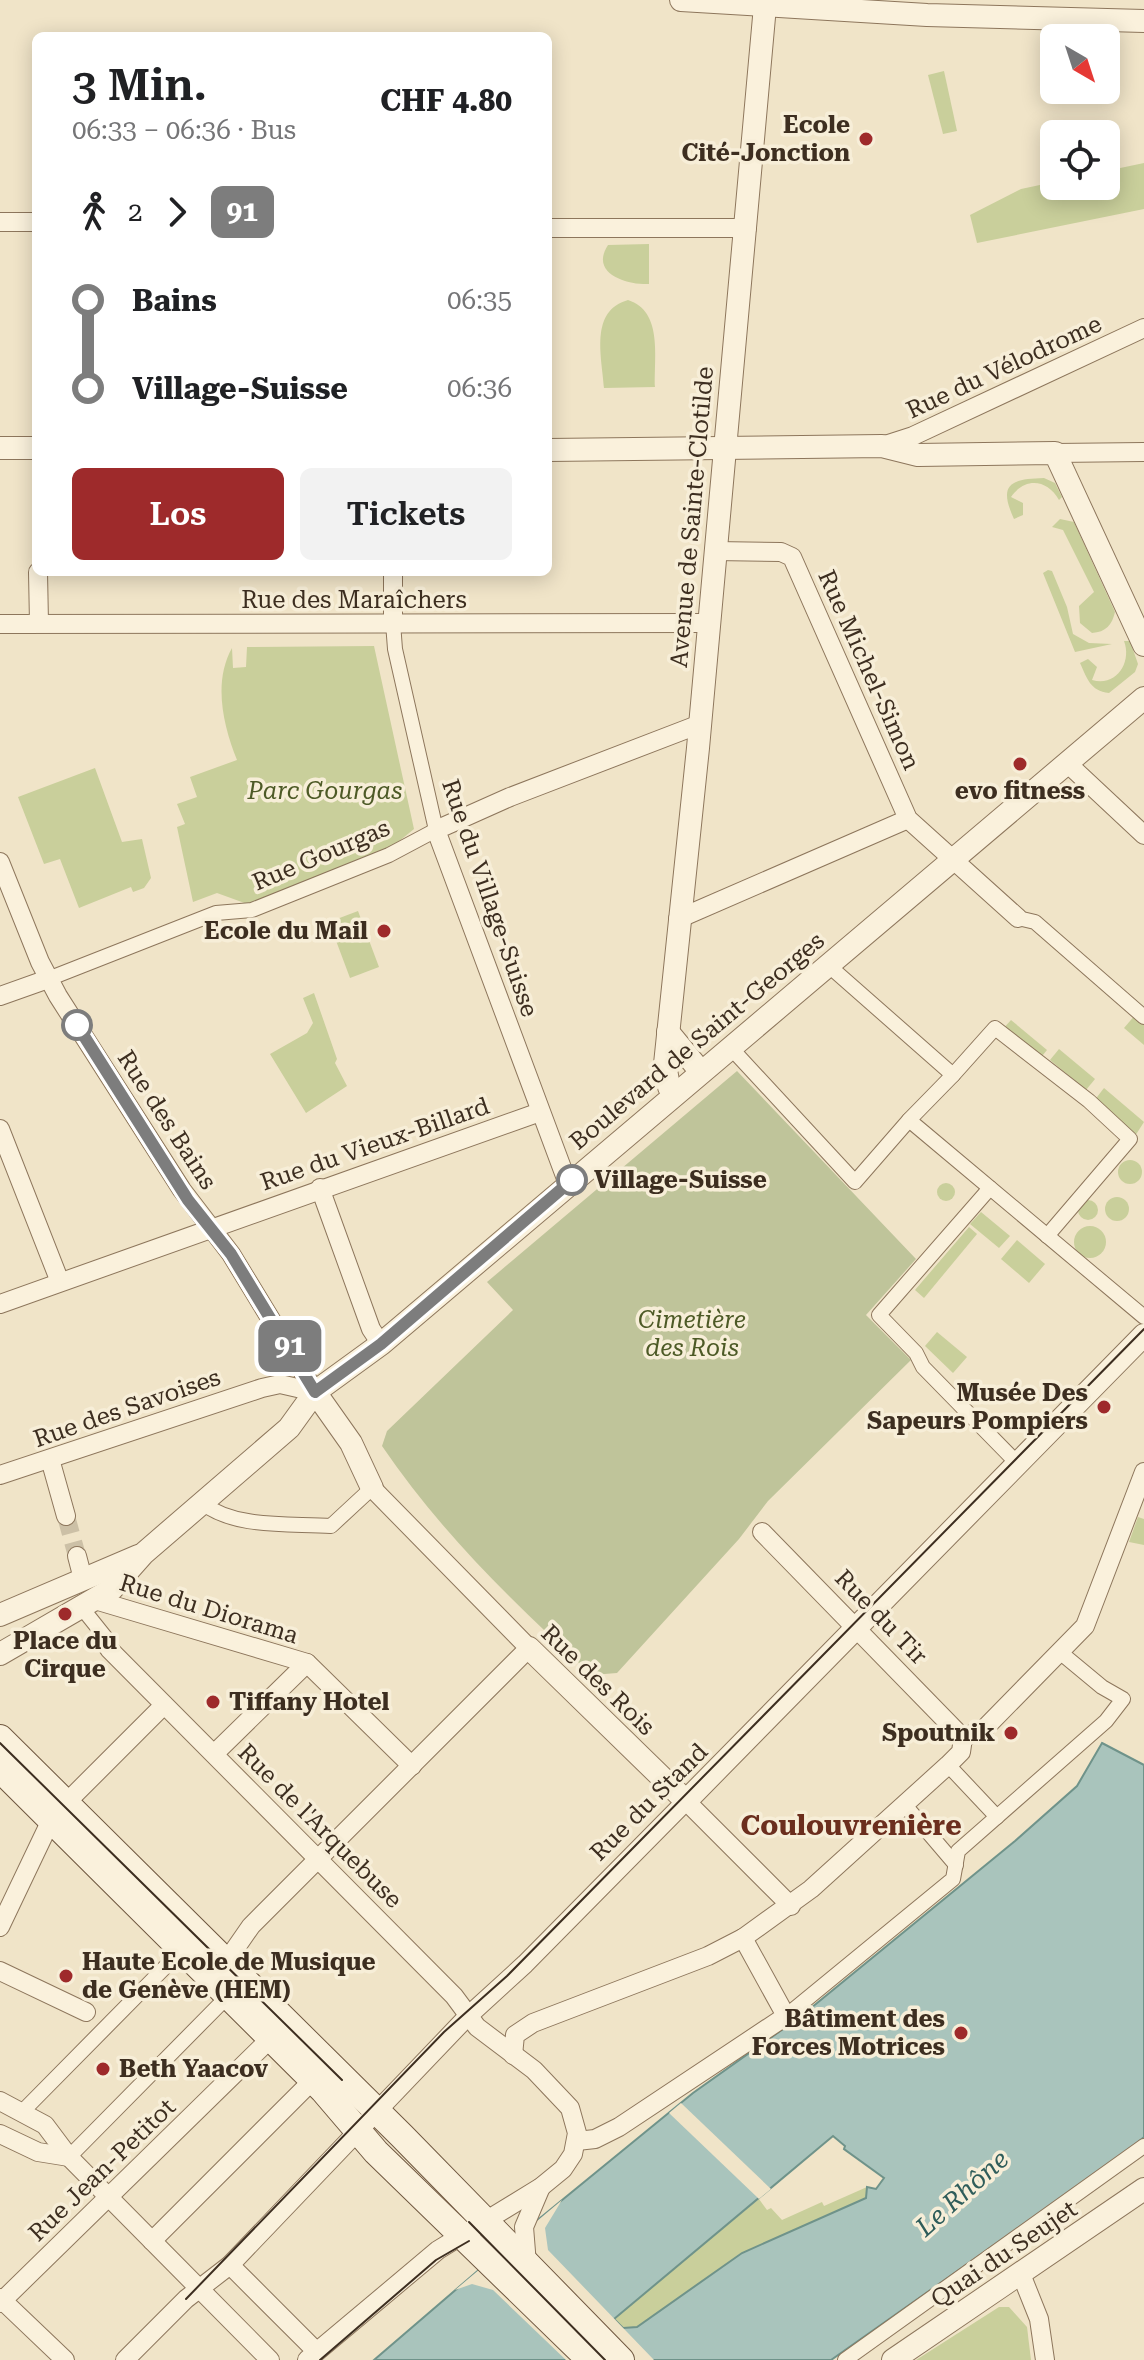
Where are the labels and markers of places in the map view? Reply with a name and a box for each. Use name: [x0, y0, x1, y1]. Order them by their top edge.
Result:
place label: Ecole Cité-Jonction: [681, 111, 850, 167]
marker: Ecole Cité-Jonction: [857, 130, 875, 148]
marker: evo fitness: [1011, 755, 1029, 773]
place label: evo fitness: [955, 777, 1085, 805]
place label: Ecole du Mail: [204, 917, 368, 945]
marker: Ecole du Mail: [375, 922, 393, 940]
unlabelled marker: [62, 1010, 92, 1040]
marker: Village-Suisse: [557, 1165, 587, 1195]
place label: Village-Suisse: [594, 1166, 767, 1194]
place label: Musée Des Sapeurs Pompiers: [867, 1379, 1088, 1435]
marker: Musée Des Sapeurs Pompiers: [1095, 1398, 1113, 1416]
marker: Place du Cirque: [56, 1605, 74, 1623]
place label: Place du Cirque: [13, 1627, 117, 1683]
place label: Tiffany Hotel: [229, 1688, 389, 1716]
marker: Tiffany Hotel: [204, 1693, 222, 1711]
place label: Spoutnik: [882, 1719, 995, 1747]
marker: Spoutnik: [1002, 1724, 1020, 1742]
place label: Haute Ecole de Musique de Genève (HEM): [82, 1948, 376, 2004]
marker: Haute Ecole de Musique de Genève (HEM): [57, 1967, 75, 1985]
place label: Bâtiment des Forces Motrices: [752, 2005, 945, 2061]
marker: Bâtiment des Forces Motrices: [952, 2024, 970, 2042]
place label: Beth Yaacov: [119, 2055, 269, 2083]
marker: Beth Yaacov: [94, 2060, 112, 2078]

